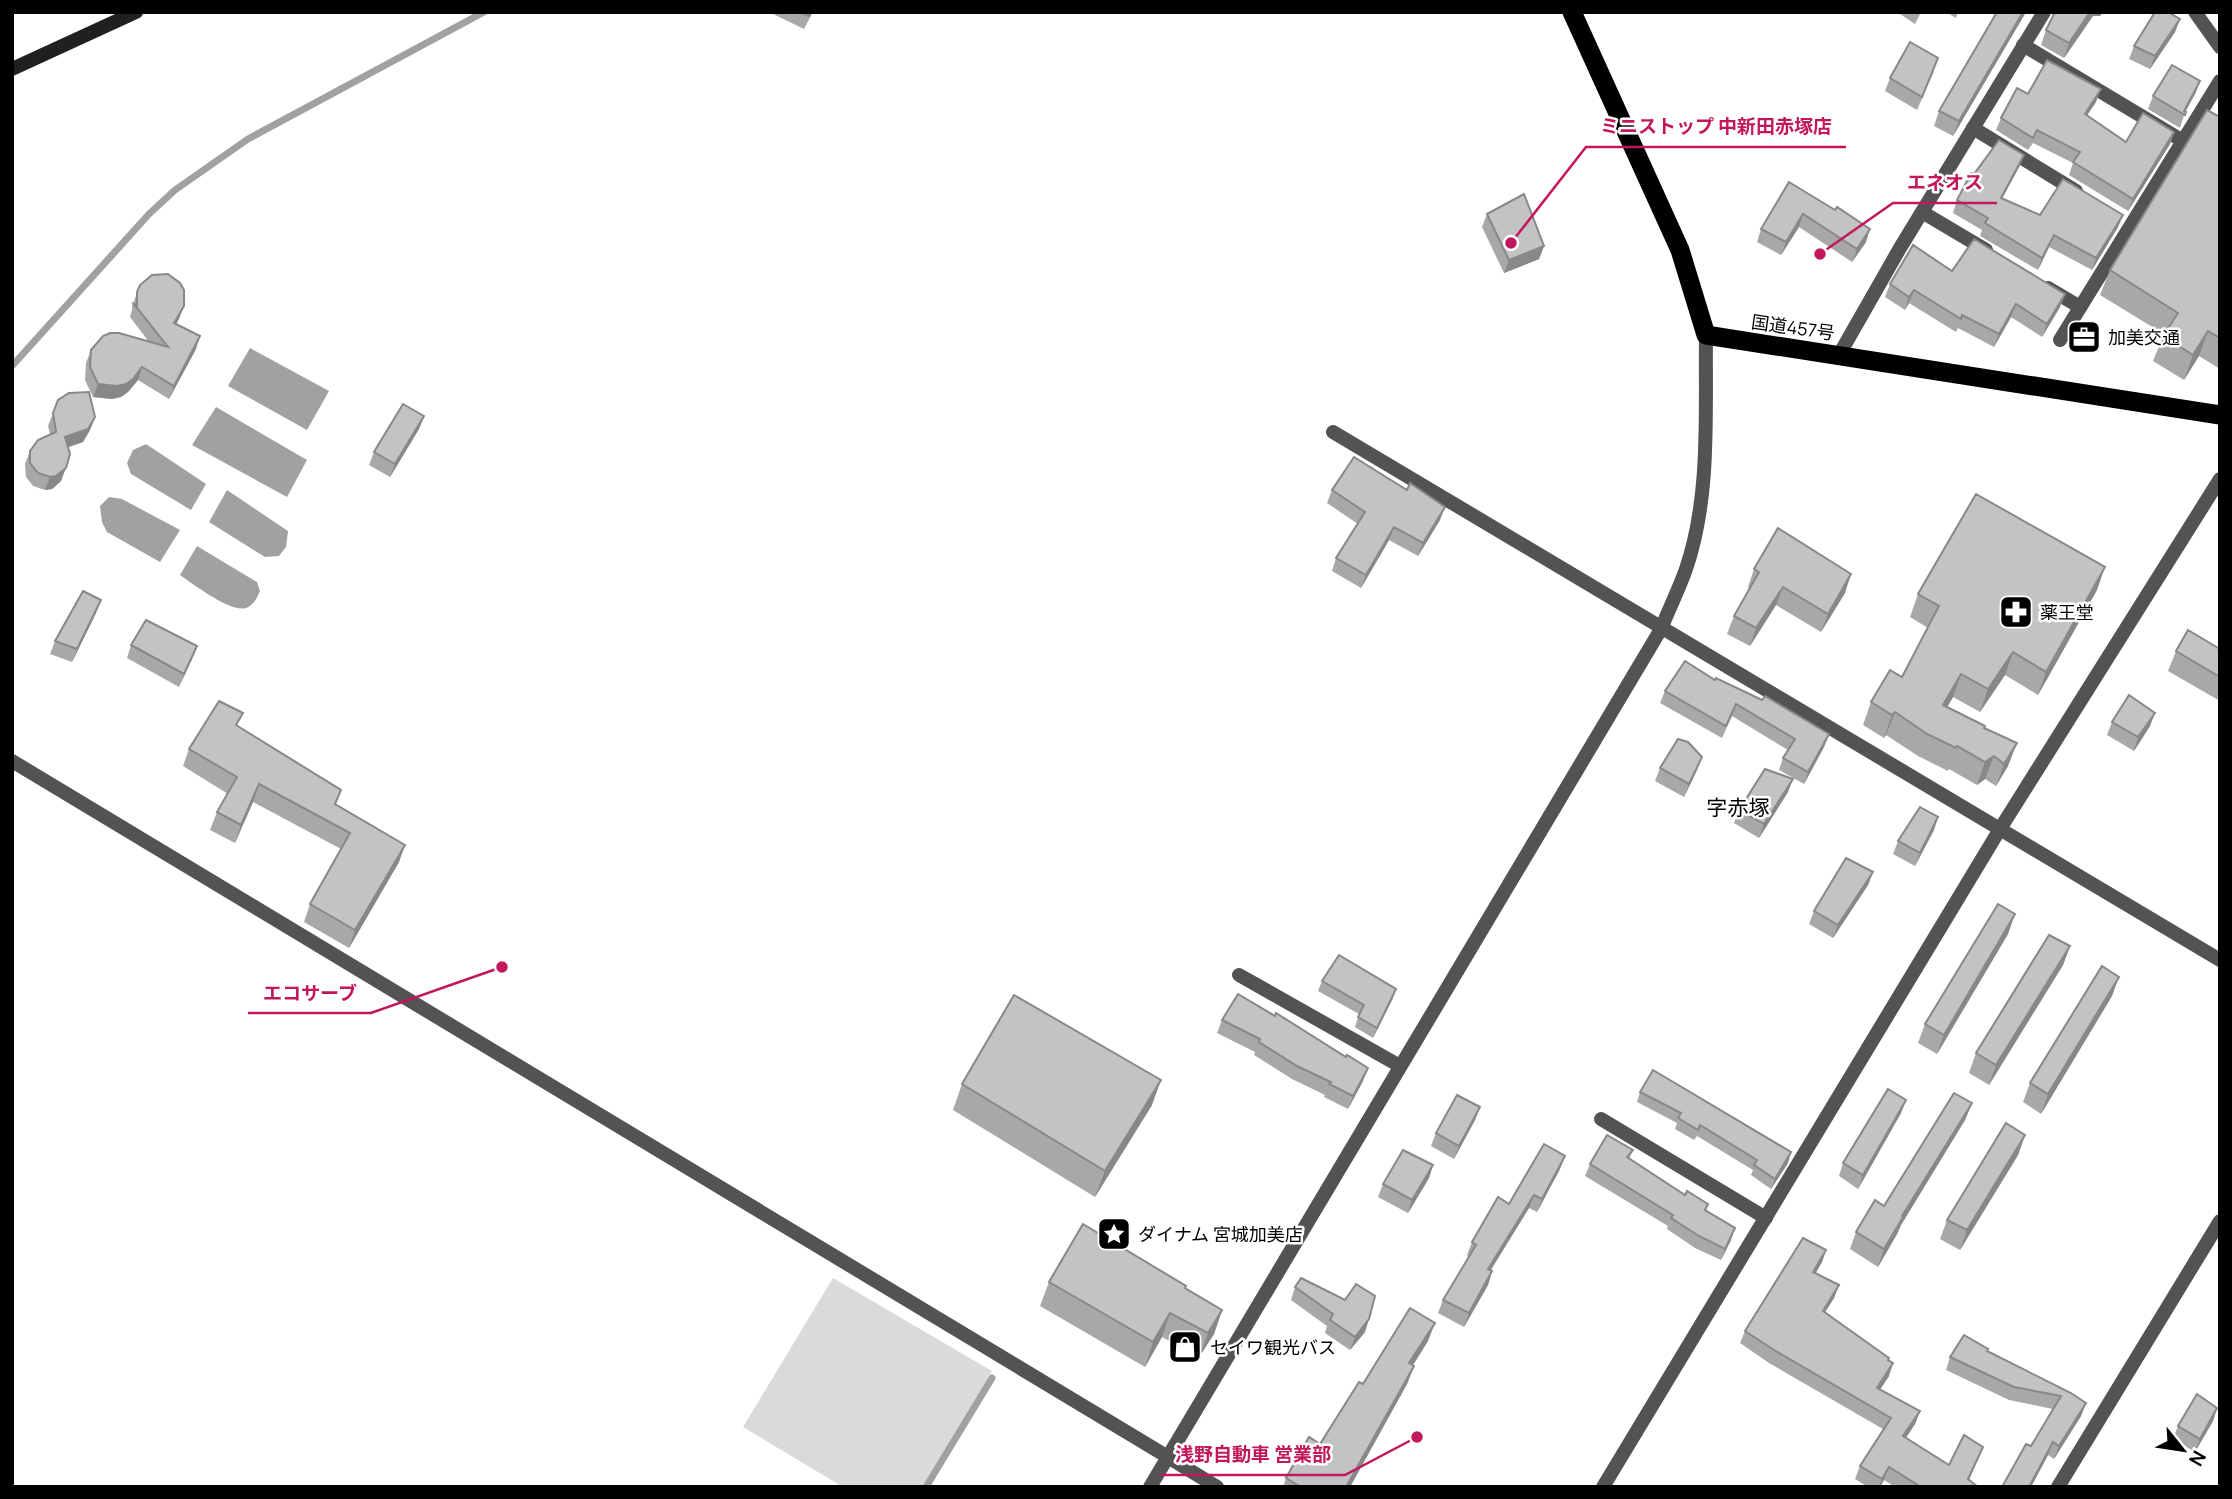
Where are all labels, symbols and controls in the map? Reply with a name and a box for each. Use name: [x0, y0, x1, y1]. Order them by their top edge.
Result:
callout: ミニストップ 中新田赤塚店: [1586, 107, 1846, 147]
text: ミニストップ 中新田赤塚店: [1600, 113, 1832, 139]
callout: エネオス: [1893, 163, 1997, 203]
text: エネオス: [1907, 169, 1983, 195]
street label: 国道457号: [1750, 309, 1836, 345]
office icon: 加美交通: [2065, 318, 2103, 356]
place label: 加美交通: [2108, 325, 2180, 349]
pharmacy icon: 薬王堂: [1997, 593, 2035, 631]
place label: 薬王堂: [2040, 600, 2094, 624]
district label: 字赤塚: [1707, 793, 1770, 821]
callout: エコサーブ: [248, 973, 371, 1013]
text: エコサーブ: [263, 980, 357, 1006]
place icon: ダイナム 宮城加美店: [1095, 1215, 1133, 1253]
place label: ダイナム 宮城加美店: [1138, 1222, 1303, 1246]
shop icon: セイワ観光バス: [1166, 1328, 1204, 1366]
place label: セイワ観光バス: [1210, 1335, 1336, 1359]
north arrow: [2148, 1415, 2218, 1485]
callout: 浅野自動車 営業部: [1161, 1435, 1345, 1475]
text: 浅野自動車 営業部: [1175, 1441, 1331, 1467]
text: N: [2183, 1446, 2212, 1471]

